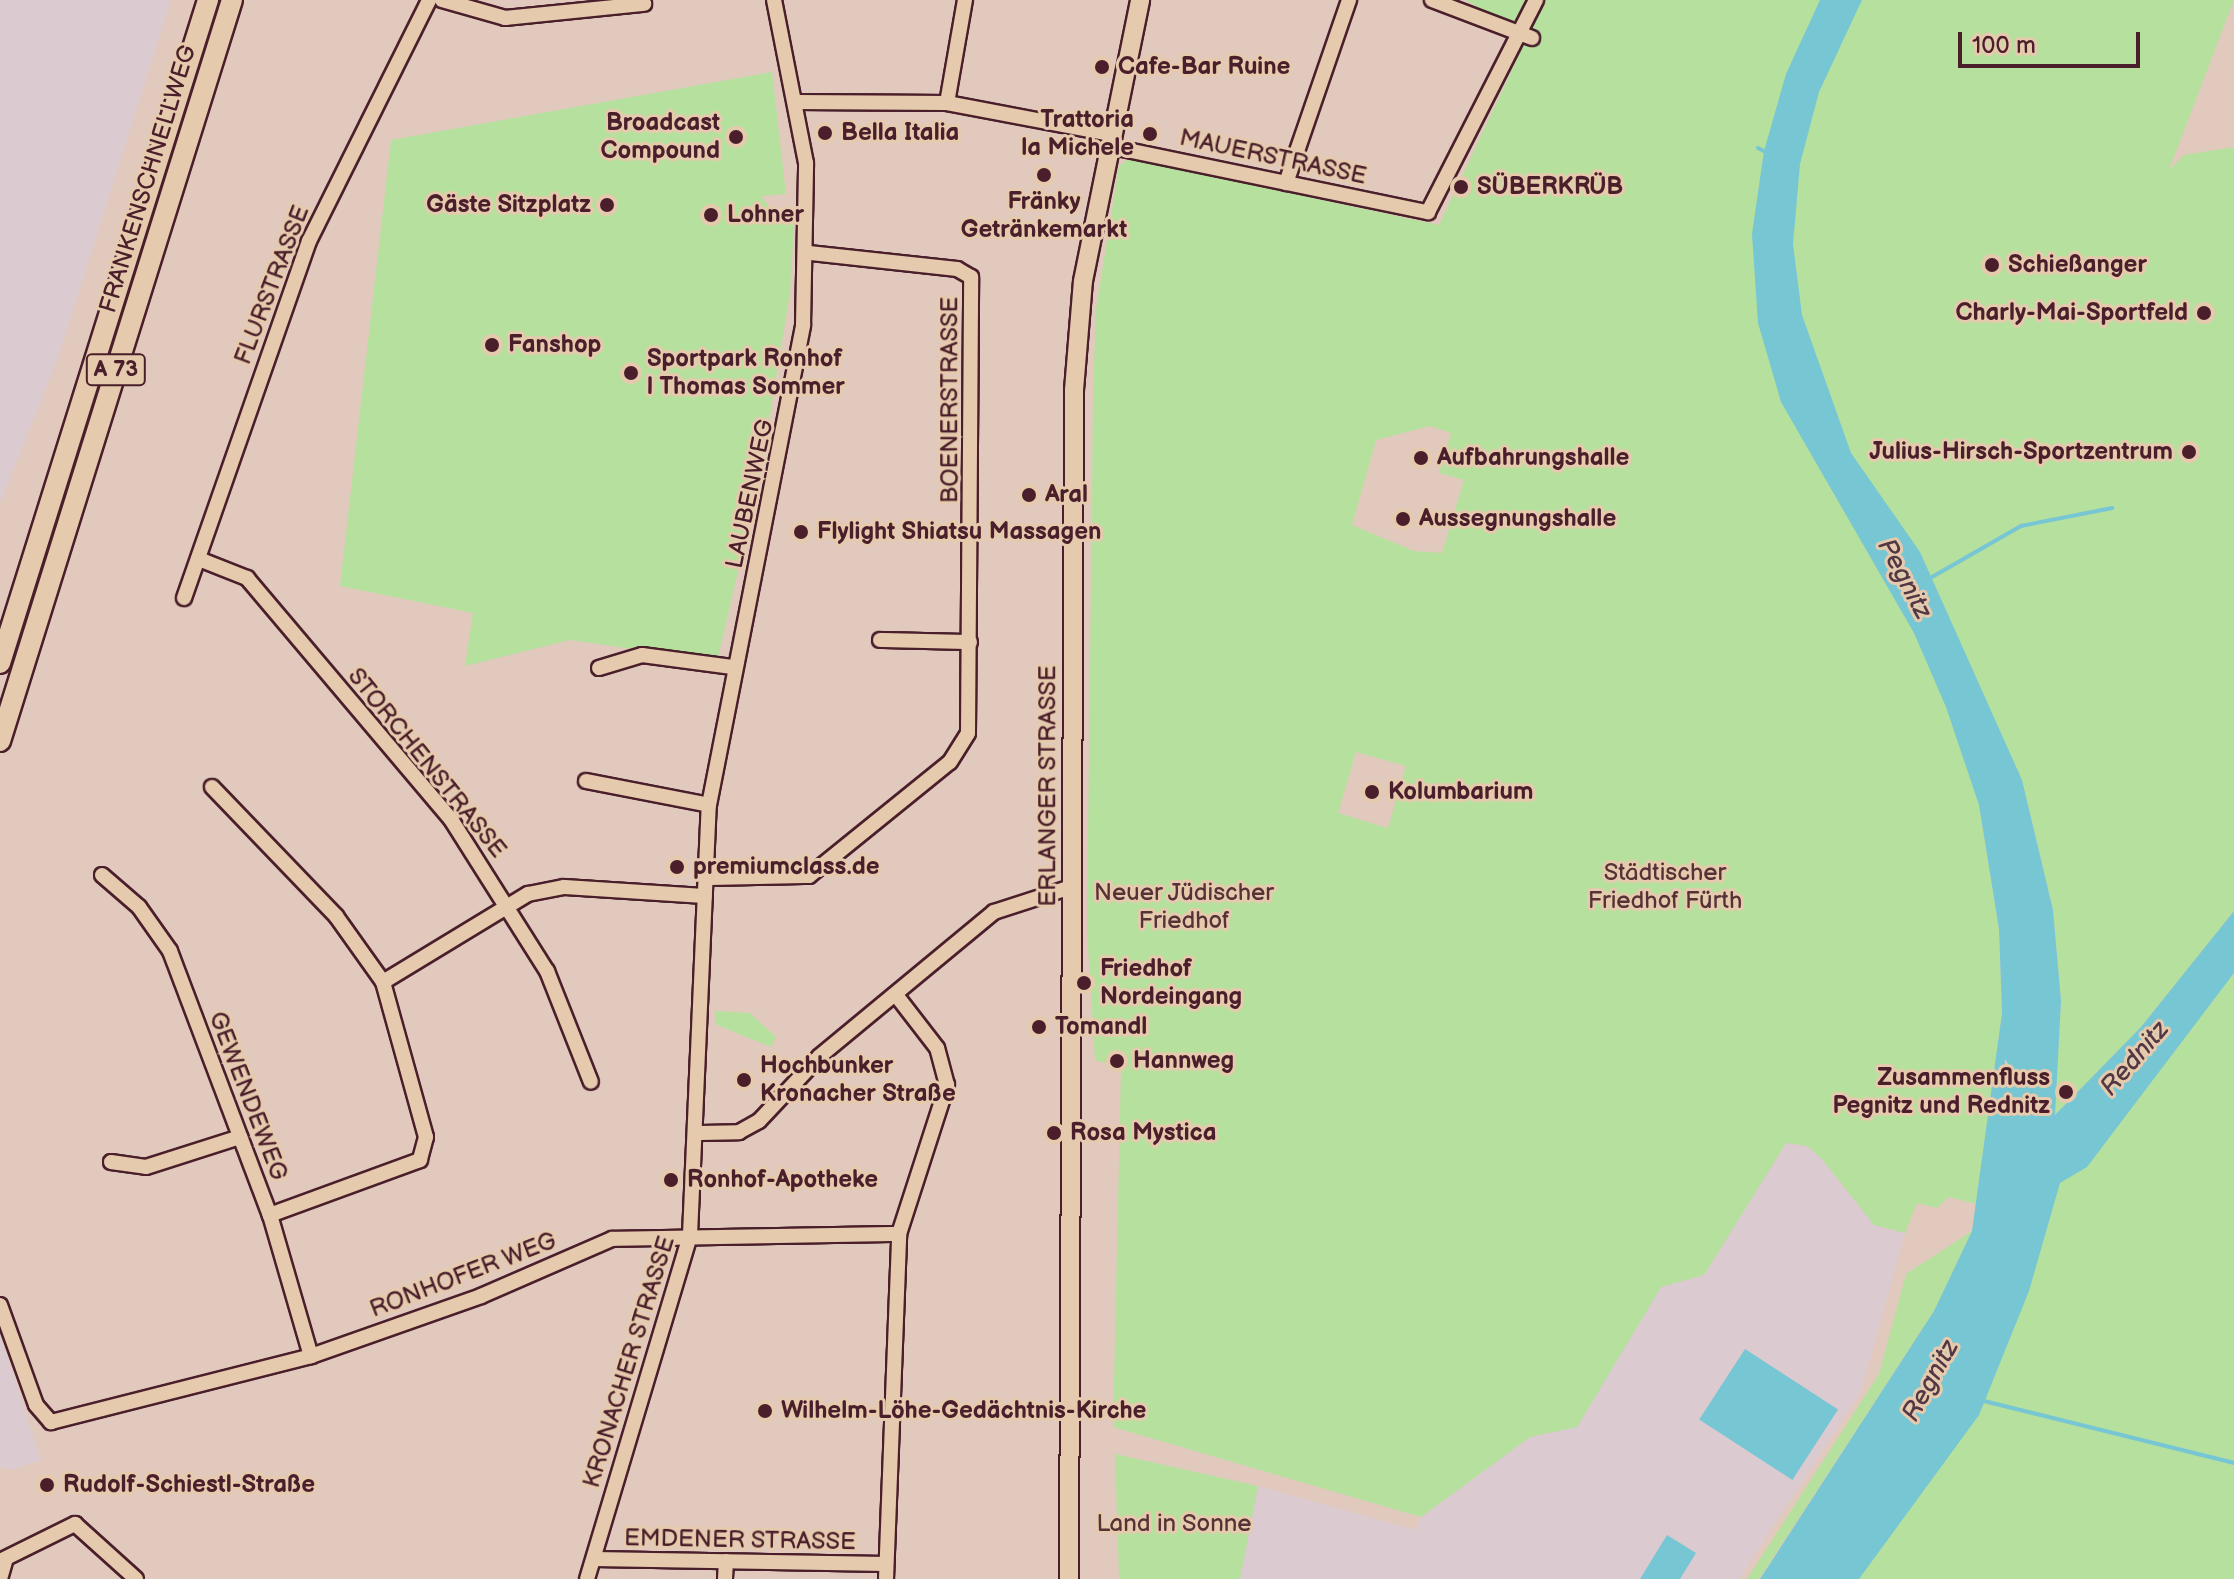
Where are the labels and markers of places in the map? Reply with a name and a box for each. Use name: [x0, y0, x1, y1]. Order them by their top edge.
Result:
place label: Cafe-Bar Ruine: [1118, 53, 1290, 81]
marker: Cafe-Bar Ruine: [1093, 58, 1111, 76]
place label: Trattoria la Michele: [1021, 106, 1134, 162]
place label: Broadcast Compound: [600, 109, 720, 165]
place label: Bella Italia: [841, 119, 959, 147]
marker: Bella Italia: [816, 124, 834, 142]
marker: Trattoria la Michele: [1141, 125, 1159, 143]
marker: Broadcast Compound: [727, 128, 745, 146]
marker: Fränky Getränkemarkt: [1035, 166, 1053, 184]
place label: SÜBERKRÜB: [1477, 173, 1623, 201]
marker: SÜBERKRÜB: [1452, 178, 1470, 196]
place label: Fränky Getränkemarkt: [961, 188, 1127, 244]
place label: Gäste Sitzplatz: [426, 191, 591, 219]
marker: Gäste Sitzplatz: [598, 196, 616, 214]
place label: Lohner: [727, 201, 804, 229]
marker: Lohner: [702, 206, 720, 224]
place label: Schießanger: [2008, 251, 2147, 279]
marker: Schießanger: [1983, 256, 2001, 274]
place label: Charly-Mai-Sportfeld: [1955, 299, 2188, 327]
marker: Charly-Mai-Sportfeld: [2195, 304, 2213, 322]
place label: Fanshop: [508, 331, 601, 359]
marker: Fanshop: [483, 336, 501, 354]
place label: Sportpark Ronhof | Thomas Sommer: [647, 345, 845, 401]
marker: Sportpark Ronhof | Thomas Sommer: [622, 364, 640, 382]
place label: Julius-Hirsch-Sportzentrum: [1869, 438, 2173, 466]
marker: Julius-Hirsch-Sportzentrum: [2180, 443, 2198, 461]
place label: Aufbahrungshalle: [1437, 444, 1629, 472]
marker: Aufbahrungshalle: [1412, 449, 1430, 467]
place label: Aral: [1045, 481, 1088, 509]
marker: Aral: [1020, 486, 1038, 504]
place label: Aussegnungshalle: [1419, 505, 1616, 533]
marker: Aussegnungshalle: [1394, 510, 1412, 528]
place label: Flylight Shiatsu Massagen: [817, 518, 1101, 546]
marker: Flylight Shiatsu Massagen: [792, 523, 810, 541]
place label: Kolumbarium: [1388, 778, 1533, 806]
marker: Kolumbarium: [1363, 783, 1381, 801]
place label: premiumclass.de: [693, 853, 880, 881]
marker: premiumclass.de: [668, 858, 686, 876]
place label: Friedhof Nordeingang: [1100, 955, 1242, 1011]
marker: Friedhof Nordeingang: [1075, 974, 1093, 992]
place label: Tomandl: [1055, 1013, 1147, 1041]
marker: Tomandl: [1030, 1018, 1048, 1036]
place label: Hannweg: [1133, 1047, 1234, 1075]
place label: Hochbunker Kronacher Straße: [760, 1052, 956, 1108]
marker: Hannweg: [1108, 1052, 1126, 1070]
place label: Zusammenfluss Pegnitz und Rednitz: [1832, 1064, 2050, 1120]
marker: Hochbunker Kronacher Straße: [735, 1071, 753, 1089]
marker: Zusammenfluss Pegnitz und Rednitz: [2057, 1083, 2075, 1101]
place label: Rosa Mystica: [1070, 1119, 1216, 1147]
marker: Rosa Mystica: [1045, 1124, 1063, 1142]
place label: Ronhof-Apotheke: [687, 1166, 878, 1194]
marker: Ronhof-Apotheke: [662, 1171, 680, 1189]
place label: Wilhelm-Löhe-Gedächtnis-Kirche: [781, 1397, 1146, 1425]
marker: Wilhelm-Löhe-Gedächtnis-Kirche: [756, 1402, 774, 1420]
place label: Rudolf-Schiestl-Straße: [63, 1471, 315, 1499]
marker: Rudolf-Schiestl-Straße: [38, 1476, 56, 1494]

